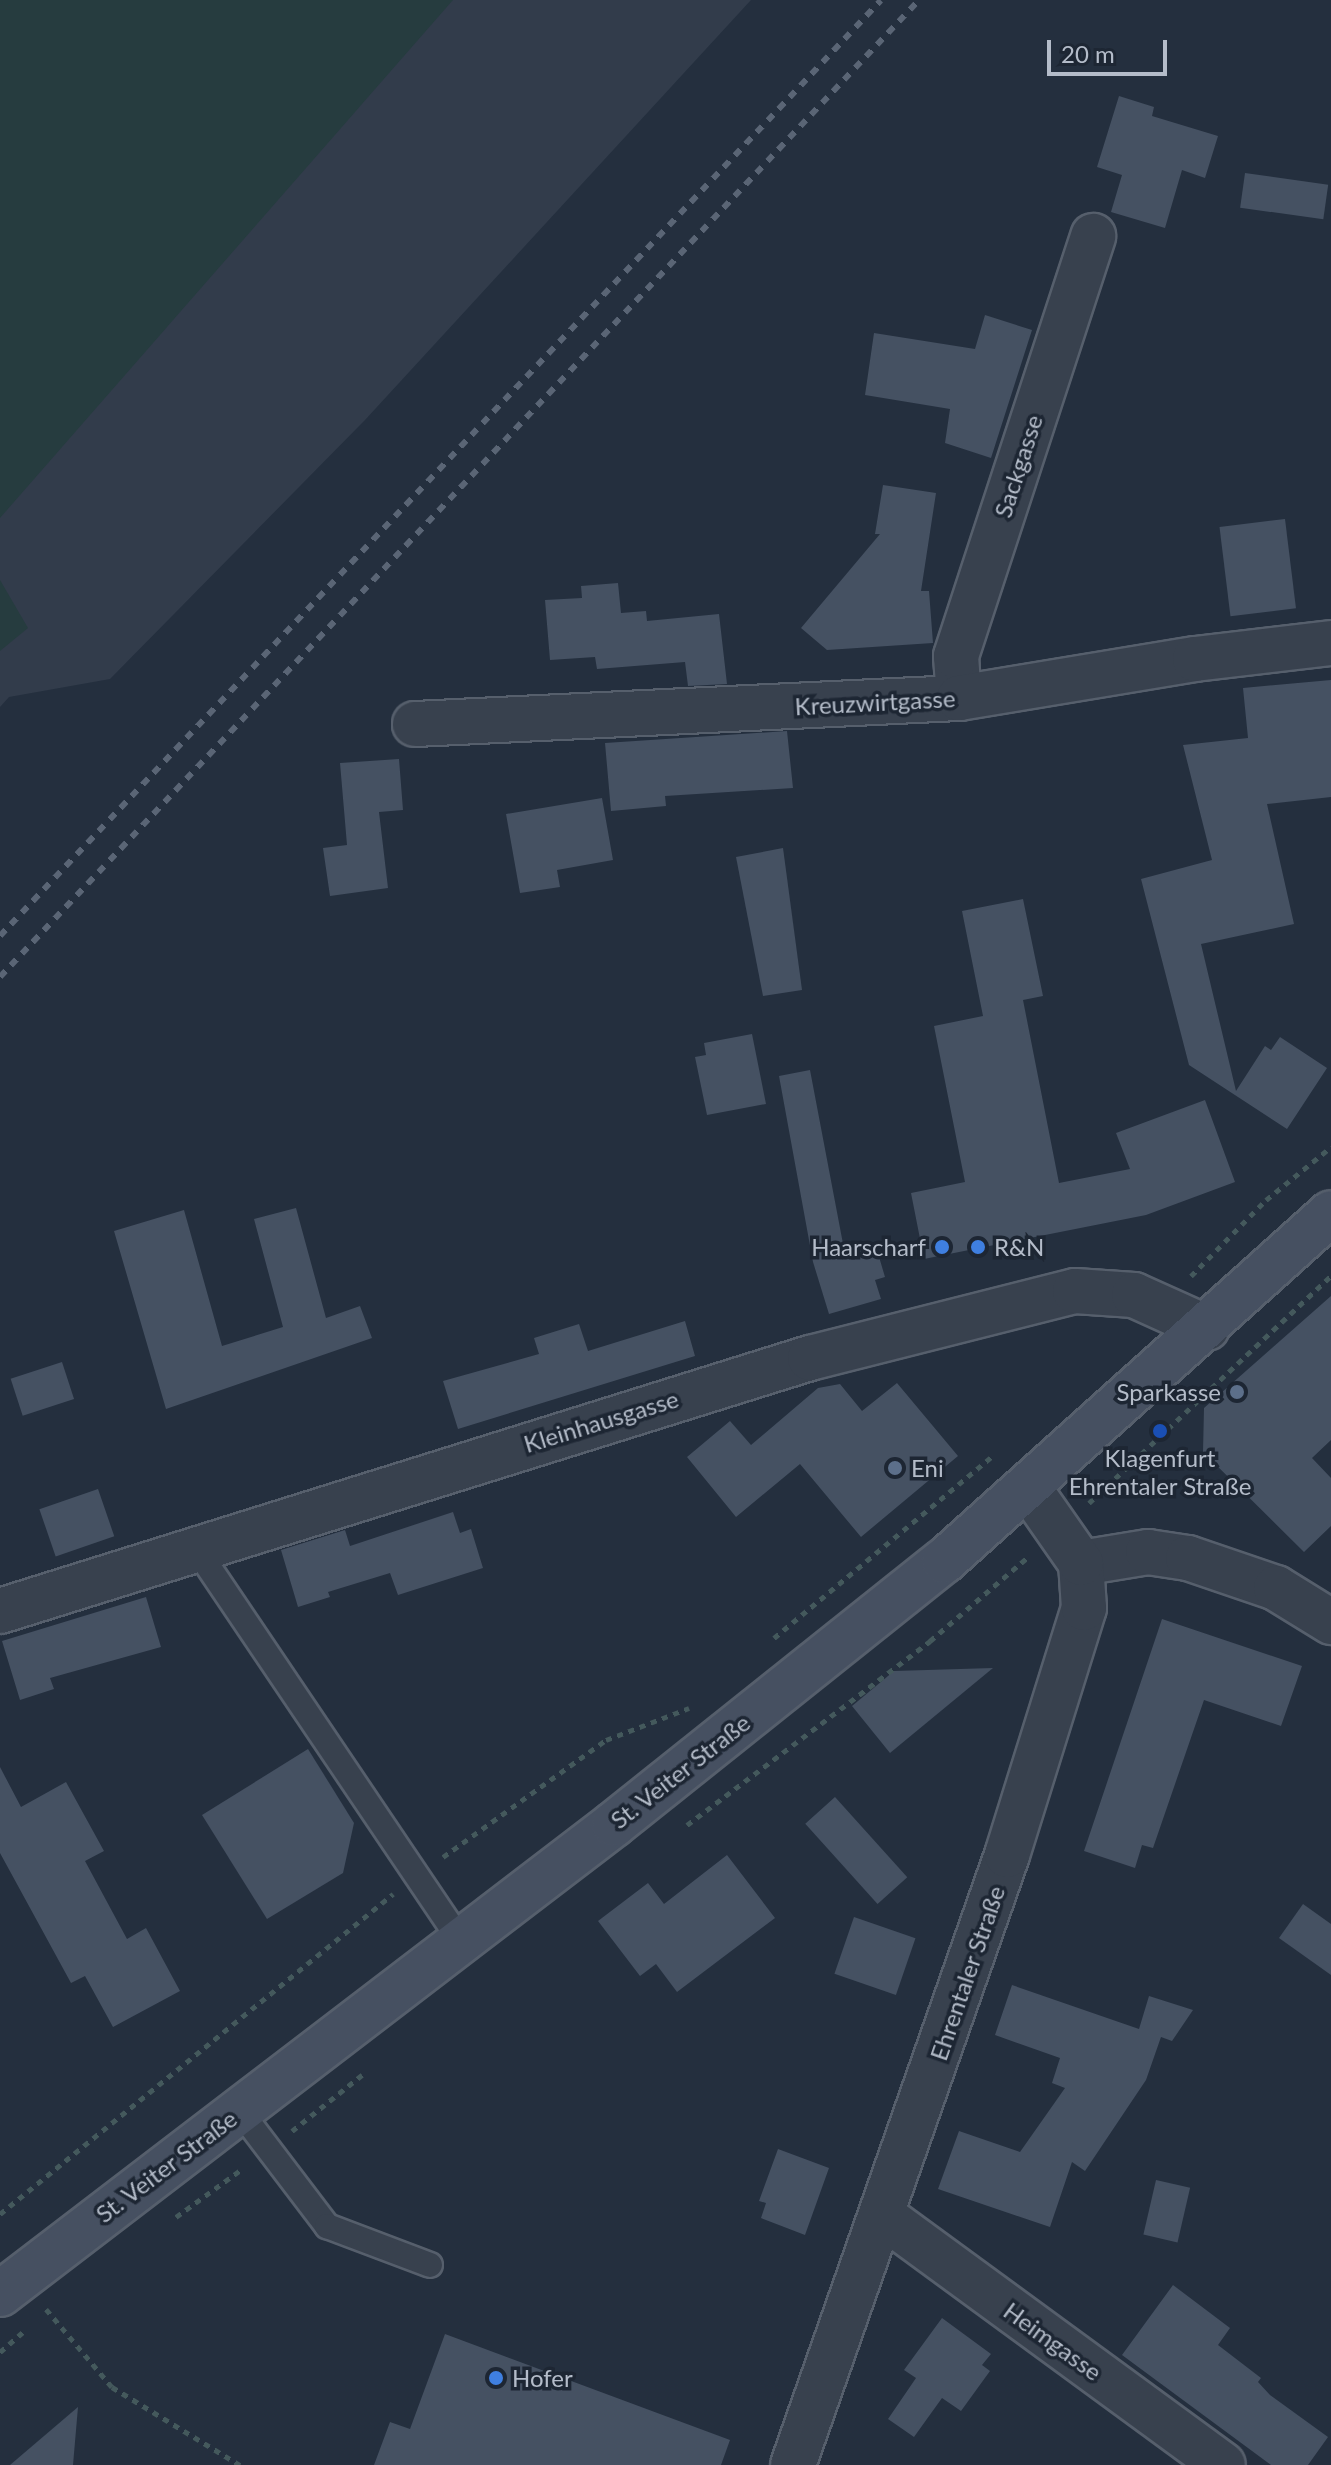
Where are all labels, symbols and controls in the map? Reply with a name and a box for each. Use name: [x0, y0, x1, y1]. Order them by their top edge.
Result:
scale bar: [1051, 24, 1171, 74]
text: 20 m: [1061, 39, 1115, 68]
street label: Sackgasse: [988, 411, 1048, 521]
street label: Kreuzwirtgasse: [794, 683, 956, 721]
place label: Haarscharf: [811, 1233, 926, 1261]
place label: R&N: [994, 1233, 1044, 1261]
marker: Haarscharf: [933, 1238, 951, 1256]
marker: R&N: [969, 1238, 987, 1256]
place label: Sparkasse: [1117, 1378, 1221, 1406]
marker: Sparkasse: [1228, 1383, 1246, 1401]
street label: Kleinhausgasse: [520, 1384, 682, 1458]
marker: Klagenfurt Ehrentaler Straße: [1151, 1422, 1169, 1440]
place label: Klagenfurt Ehrentaler Straße: [1068, 1444, 1252, 1500]
place label: Eni: [911, 1454, 944, 1482]
marker: Eni: [886, 1459, 904, 1477]
street label: St. Veiter Straße: [604, 1707, 756, 1835]
street label: Ehrentaler Straße: [924, 1882, 1010, 2064]
street label: St. Veiter Straße: [89, 2103, 243, 2229]
street label: Heimgasse: [998, 2296, 1108, 2386]
place label: Hofer: [512, 2364, 573, 2392]
marker: Hofer: [487, 2369, 505, 2387]

